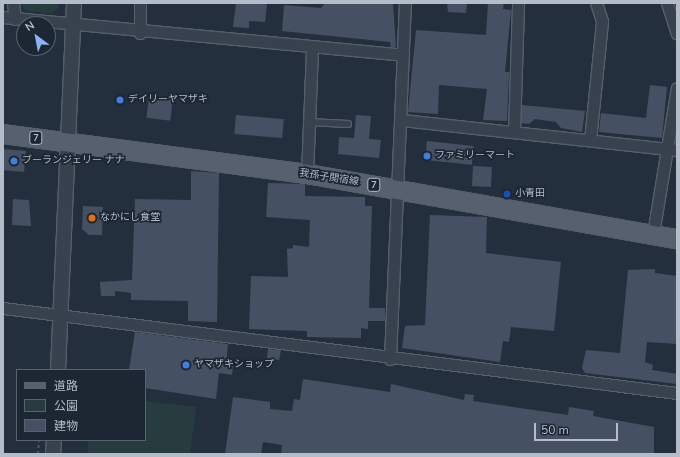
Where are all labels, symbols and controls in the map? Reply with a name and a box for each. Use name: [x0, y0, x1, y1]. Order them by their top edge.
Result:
north arrow: [16, 16, 56, 56]
text: N: [22, 18, 37, 35]
place label: デイリーヤマザキ: [128, 94, 208, 106]
marker: デイリーヤマザキ: [115, 95, 125, 105]
road number: 7: [29, 131, 43, 145]
place label: ファミリーマート: [435, 150, 515, 162]
marker: ファミリーマート: [422, 151, 432, 161]
place label: ブーランジェリー ナナ: [22, 155, 125, 167]
marker: ブーランジェリー ナナ: [9, 156, 19, 166]
street label: 我孫子関宿線: [298, 167, 360, 189]
road number: 7: [367, 178, 381, 192]
place label: 小青田: [515, 188, 545, 200]
marker: 小青田: [502, 189, 512, 199]
place label: なかにし食堂: [100, 212, 160, 224]
marker: なかにし食堂: [87, 213, 97, 223]
place label: ヤマザキショップ: [194, 359, 274, 371]
marker: ヤマザキショップ: [181, 360, 191, 370]
legend: [16, 369, 146, 441]
text: 道路: [54, 378, 78, 394]
text: 公園: [54, 398, 78, 414]
scale bar: [536, 415, 620, 441]
text: 建物: [54, 418, 78, 434]
text: 50 m: [541, 422, 569, 438]

